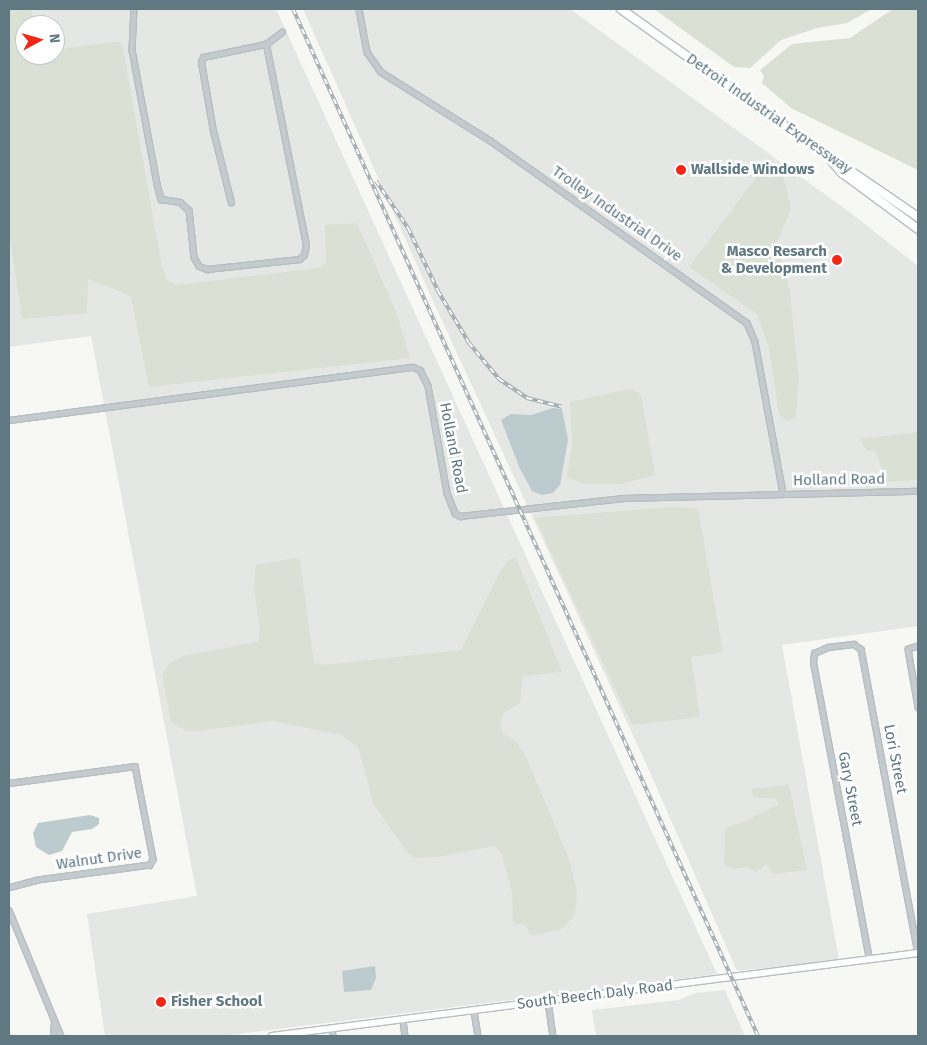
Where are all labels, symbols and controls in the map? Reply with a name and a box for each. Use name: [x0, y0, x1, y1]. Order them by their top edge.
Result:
north arrow: [15, 15, 65, 65]
text: N: [45, 33, 63, 44]
street label: Detroit Industrial Expressway: [683, 50, 855, 178]
place label: Wallside Windows: [691, 161, 814, 179]
street label: Trolley Industrial Drive: [549, 162, 685, 266]
marker: Wallside Windows: [675, 164, 687, 176]
place label: Masco Resarch & Development: [721, 242, 827, 277]
marker: Masco Resarch & Development: [831, 254, 843, 266]
street label: Holland Road: [435, 401, 471, 495]
street label: Holland Road: [793, 470, 885, 490]
street label: Lori Street: [879, 723, 911, 795]
street label: Gary Street: [834, 750, 866, 828]
street label: Walnut Drive: [55, 844, 143, 874]
street label: South Beech Daly Road: [516, 977, 674, 1013]
place label: Fisher School: [171, 993, 262, 1011]
marker: Fisher School: [155, 996, 167, 1008]

